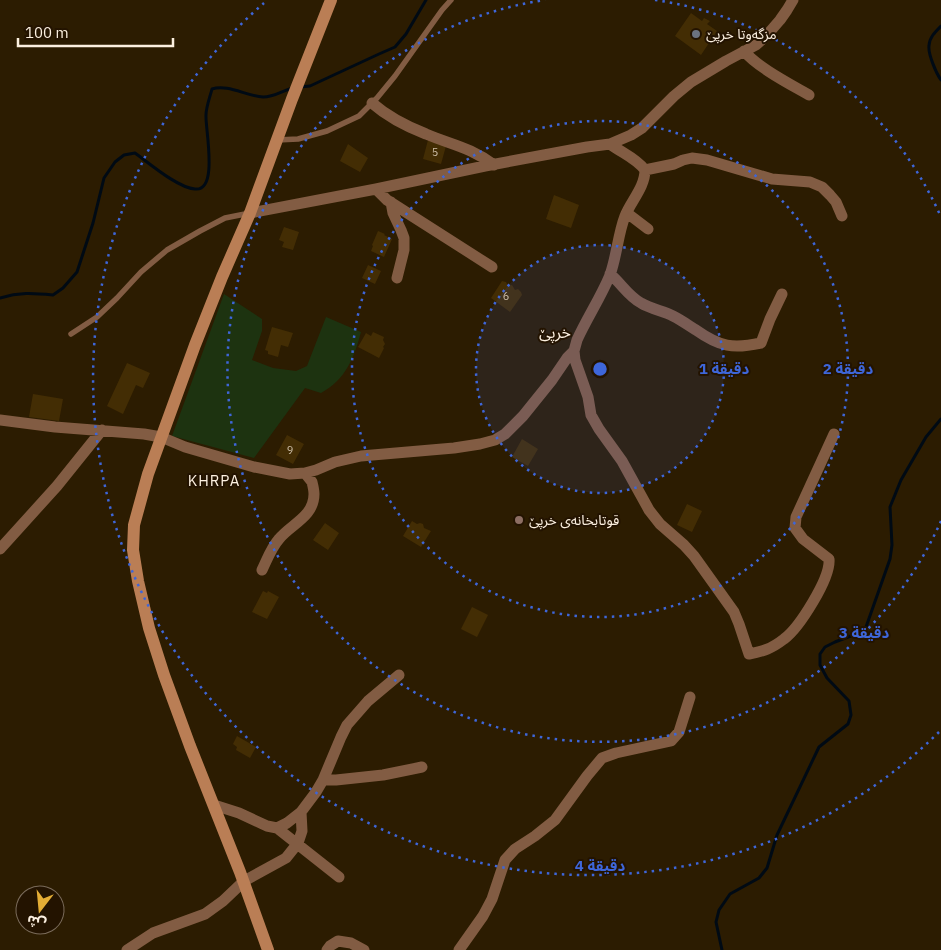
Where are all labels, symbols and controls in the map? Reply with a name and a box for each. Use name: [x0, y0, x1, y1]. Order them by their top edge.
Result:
scale bar: [18, 15, 172, 47]
text: 100 m: [25, 23, 69, 42]
place label: مزگەوتا خرپێ: [706, 25, 777, 44]
marker: مزگەوتا خرپێ: [690, 28, 702, 40]
house number: 5: [432, 145, 438, 159]
house number: 6: [503, 289, 509, 303]
district label: خرپێ: [539, 322, 571, 343]
text: 1 دقيقة: [699, 359, 749, 378]
text: 2 دقيقة: [823, 359, 873, 378]
centre of rings: [591, 360, 609, 378]
house number: 9: [287, 443, 293, 457]
district label: KHRPA: [188, 471, 240, 490]
place label: قوتابخانەی خرپێ: [529, 511, 619, 530]
marker: قوتابخانەی خرپێ: [513, 514, 525, 526]
text: 3 دقيقة: [839, 623, 889, 642]
text: 4 دقيقة: [575, 856, 625, 875]
north arrow: [15, 885, 65, 935]
text: ش: [25, 911, 48, 934]

